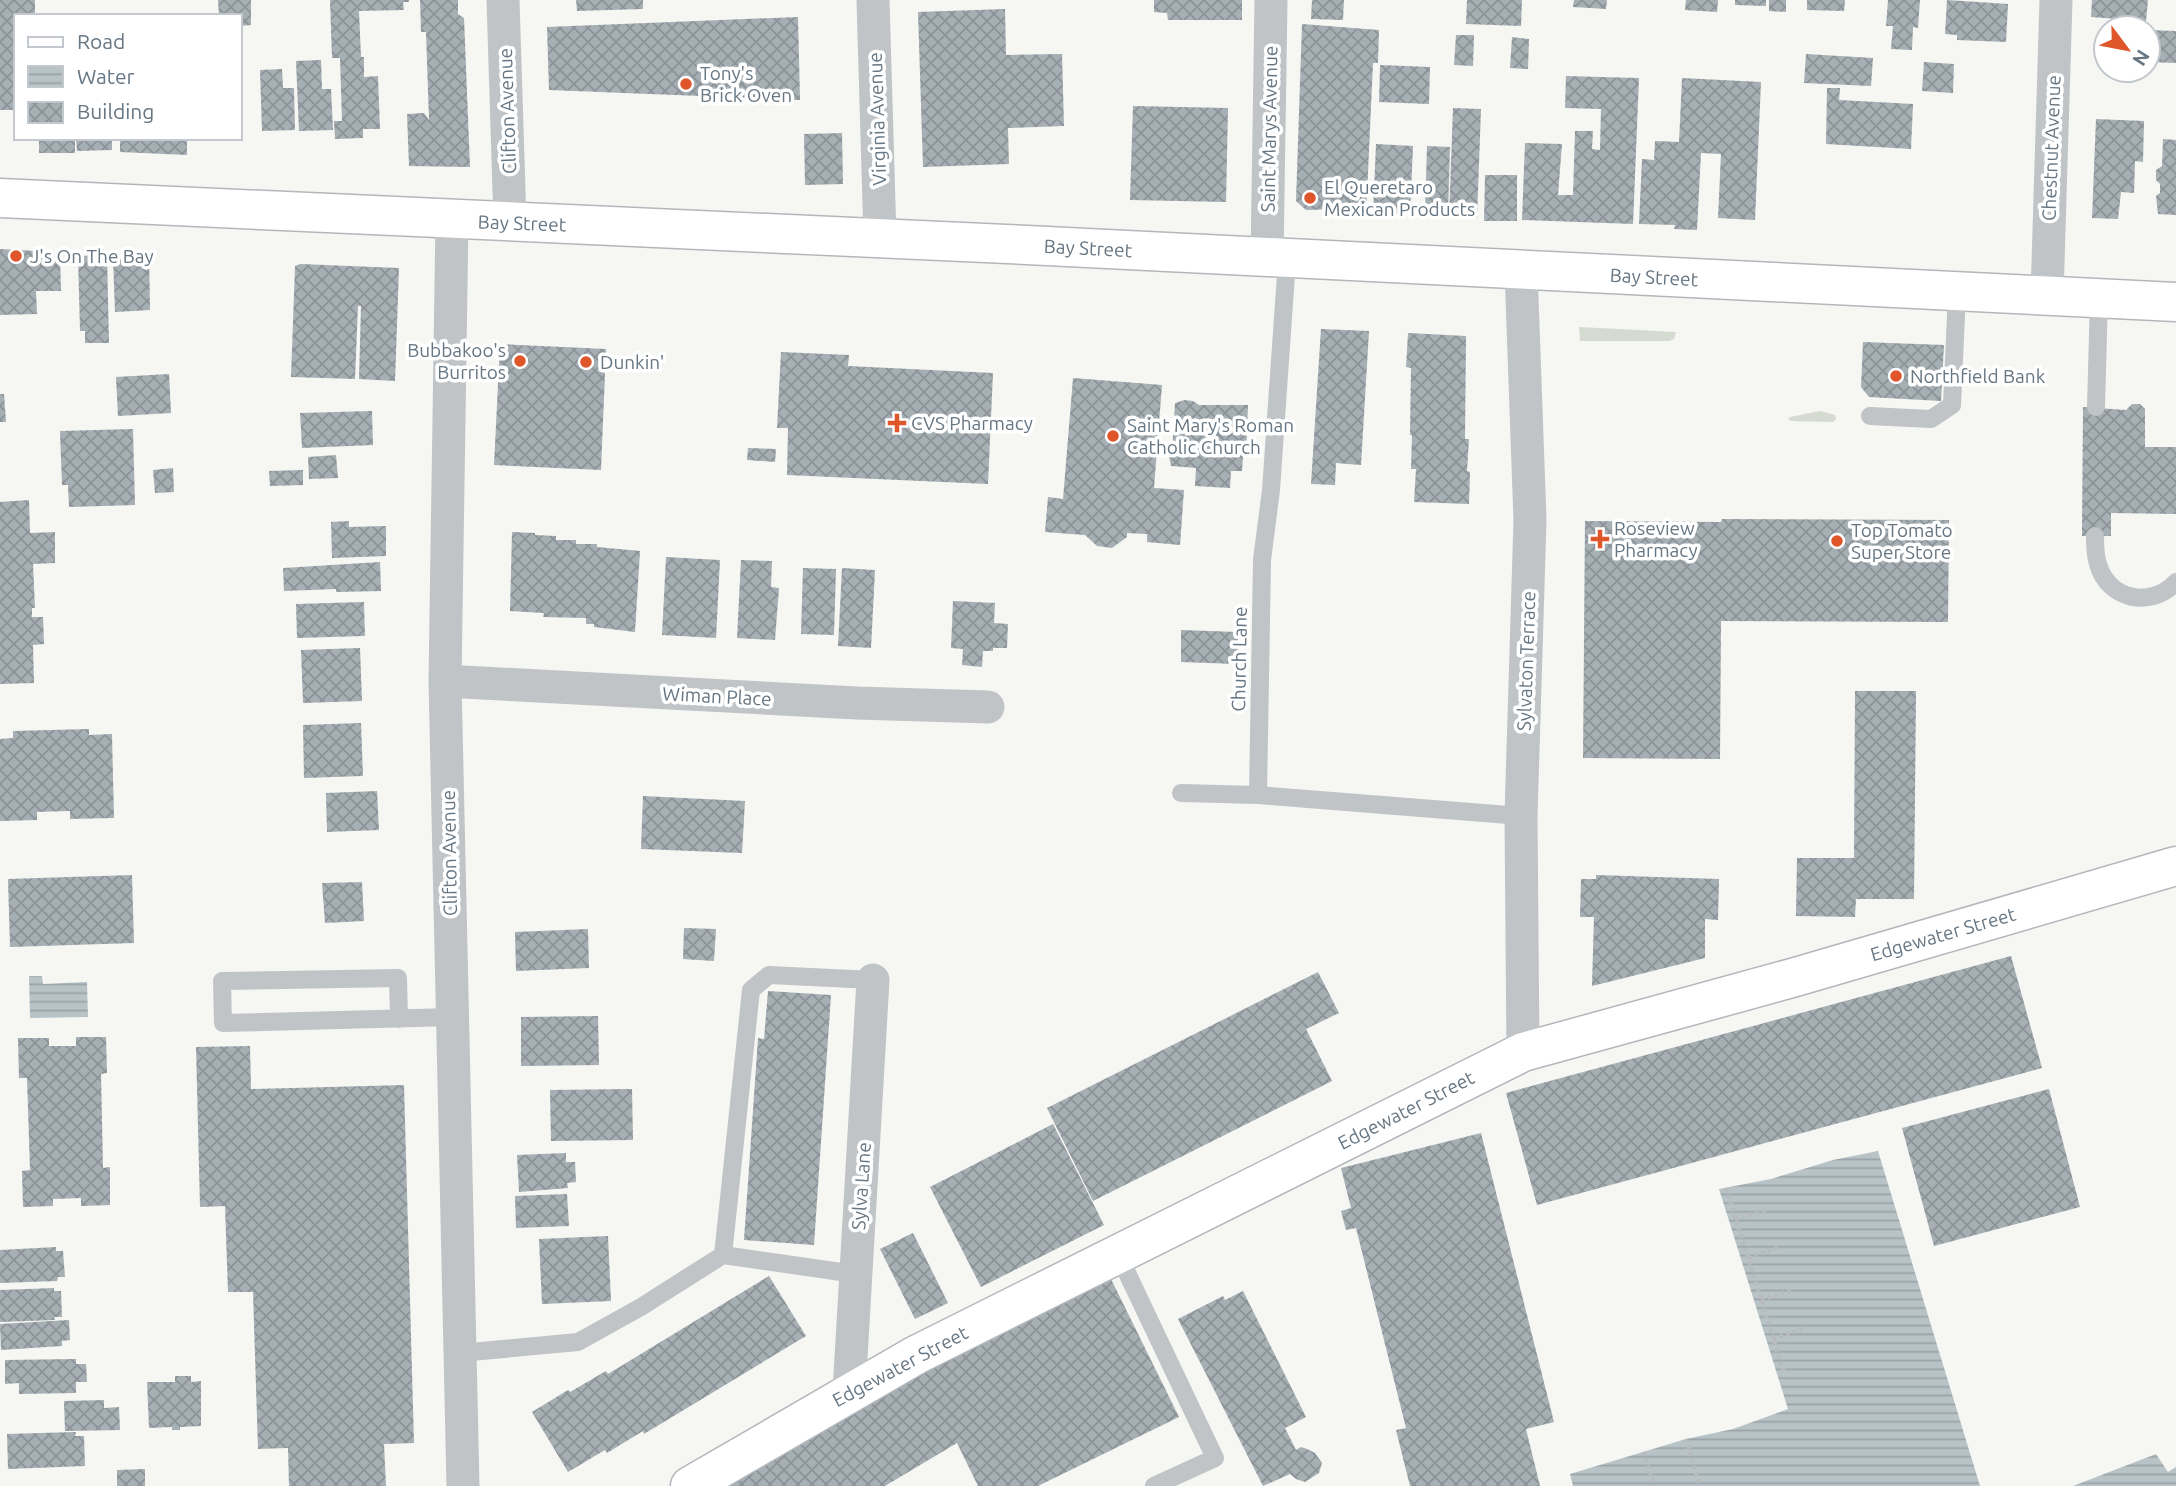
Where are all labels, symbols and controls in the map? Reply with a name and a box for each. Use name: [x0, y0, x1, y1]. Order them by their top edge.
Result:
legend: [14, 14, 242, 140]
north arrow: [2092, 14, 2162, 84]
text: Road: [77, 29, 125, 53]
street label: Saint Marys Avenue: [1257, 45, 1281, 213]
text: N: [2128, 46, 2155, 70]
street label: Clifton Avenue: [494, 48, 520, 174]
street label: Virginia Avenue: [864, 52, 890, 186]
place label: Tony's Brick Oven: [700, 62, 792, 106]
text: Water: [77, 64, 135, 88]
street label: Chestnut Avenue: [2037, 75, 2065, 221]
marker: Tony's Brick Oven: [678, 76, 694, 92]
text: Building: [77, 99, 154, 123]
place label: El Queretaro Mexican Products: [1324, 176, 1475, 220]
marker: El Queretaro Mexican Products: [1302, 190, 1318, 206]
street label: Bay Street: [477, 210, 567, 236]
street label: Bay Street: [1043, 235, 1133, 261]
place label: J's On The Bay: [30, 245, 154, 267]
marker: J's On The Bay: [8, 248, 24, 264]
street label: Bay Street: [1609, 264, 1699, 290]
place label: Bubbakoo's Burritos: [407, 339, 506, 383]
place label: Dunkin': [600, 351, 664, 373]
marker: Bubbakoo's Burritos: [512, 353, 528, 369]
marker: Dunkin': [578, 354, 594, 370]
place label: Northfield Bank: [1910, 365, 2046, 387]
marker: Northfield Bank: [1888, 368, 1904, 384]
place label: CVS Pharmacy: [911, 412, 1033, 434]
place label: Saint Mary's Roman Catholic Church: [1127, 414, 1294, 458]
marker: CVS Pharmacy: [889, 415, 905, 431]
marker: Saint Mary's Roman Catholic Church: [1105, 428, 1121, 444]
place label: Roseview Pharmacy: [1614, 517, 1698, 561]
place label: Top Tomato Super Store: [1851, 519, 1953, 563]
marker: Roseview Pharmacy: [1592, 531, 1608, 547]
marker: Top Tomato Super Store: [1829, 533, 1845, 549]
street label: Sylvaton Terrace: [1513, 591, 1539, 731]
street label: Church Lane: [1227, 606, 1251, 712]
street label: Wiman Place: [662, 682, 772, 710]
street label: Clifton Avenue: [437, 790, 461, 916]
street label: Edgewater Street: [1868, 903, 2019, 965]
street label: Edgewater Street: [1334, 1066, 1478, 1154]
street label: Sylva Lane: [847, 1141, 875, 1231]
street label: Edgewater Street: [829, 1321, 972, 1411]

